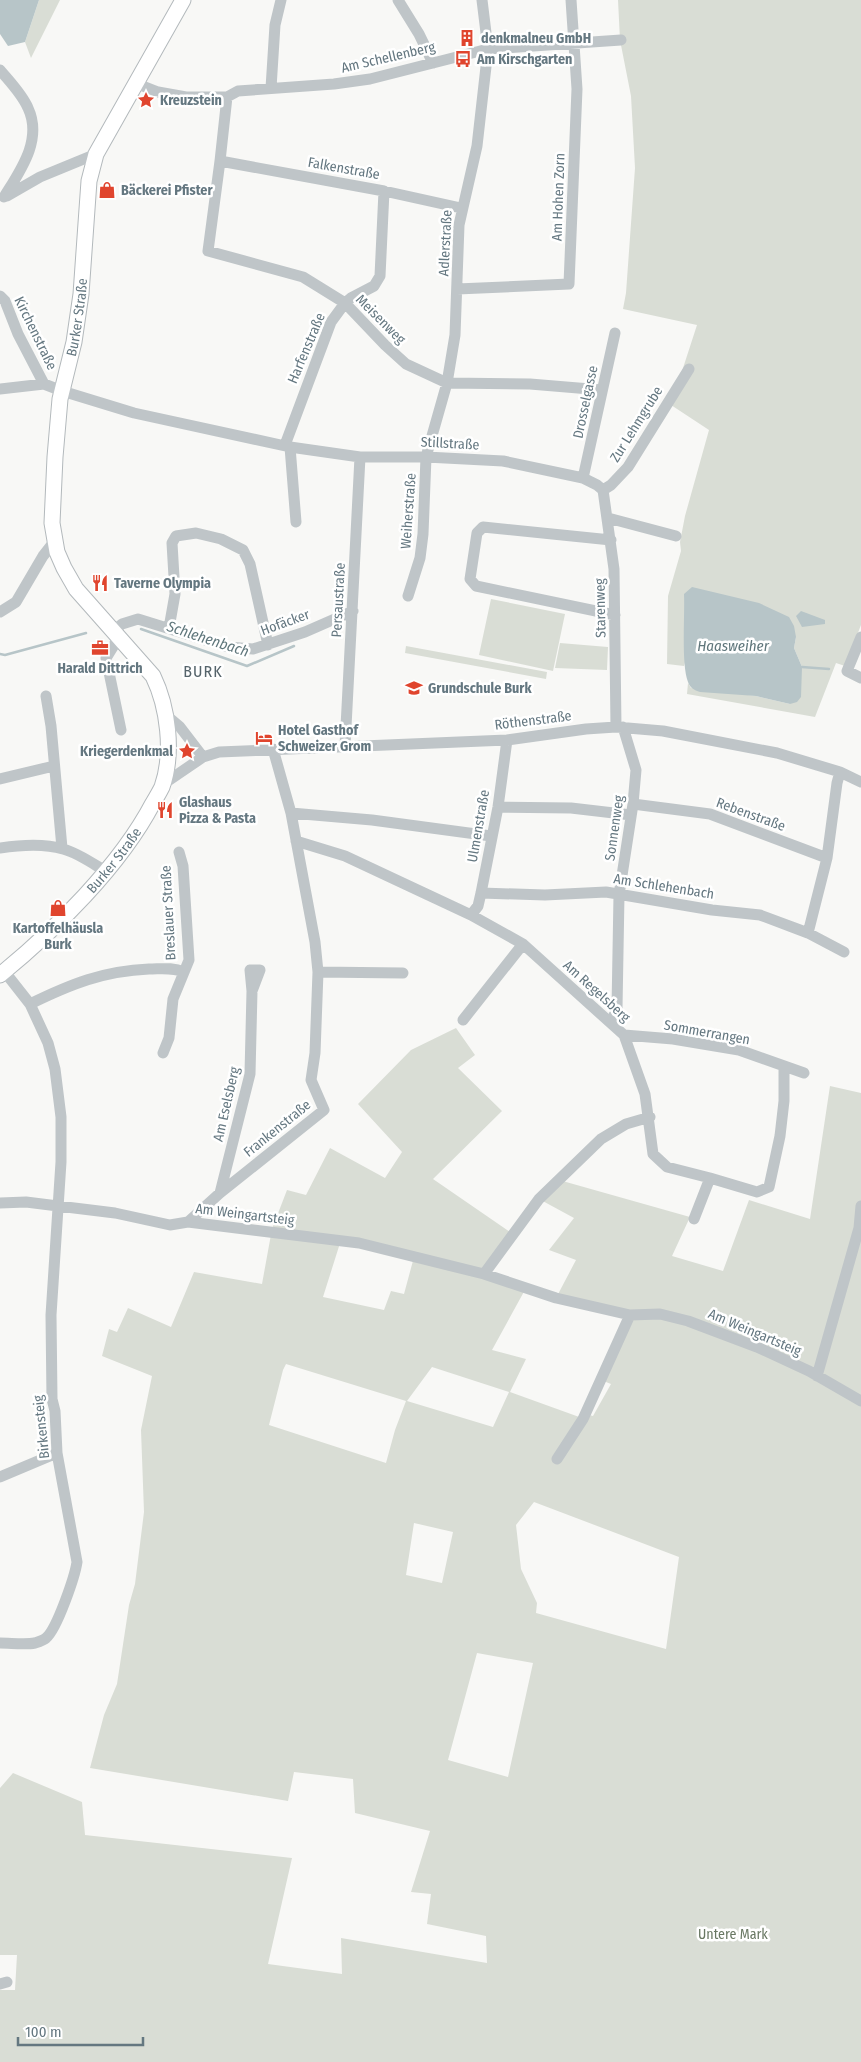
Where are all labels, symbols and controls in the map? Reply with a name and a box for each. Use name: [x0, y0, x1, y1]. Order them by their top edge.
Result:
building icon: denkmalneu GmbH: [457, 28, 477, 48]
place label: denkmalneu GmbH: [481, 30, 591, 47]
street label: Am Schellenberg: [339, 38, 437, 77]
bus stop icon: Am Kirschgarten: [453, 49, 473, 69]
place label: Am Kirschgarten: [476, 51, 572, 68]
place icon: Kreuzstein: [136, 90, 156, 110]
place label: Kreuzstein: [160, 92, 222, 109]
street label: Am Hohen Zorn: [548, 153, 569, 241]
street label: Falkenstraße: [307, 154, 381, 183]
shop icon: Bäckerei Pfister: [97, 180, 117, 200]
place label: Bäckerei Pfister: [121, 182, 213, 199]
street label: Adlerstraße: [435, 209, 456, 277]
street label: Burker Straße: [63, 278, 91, 358]
street label: Meisenweg: [352, 291, 409, 348]
street label: Kirchenstraße: [11, 294, 61, 373]
street label: Harfenstraße: [284, 310, 329, 386]
street label: Drosselgasse: [569, 364, 602, 440]
street label: Zur Lehmgrube: [606, 383, 666, 465]
street label: Stillstraße: [420, 433, 480, 454]
street label: Weiherstraße: [397, 472, 420, 550]
street label: Persaustraße: [328, 562, 349, 638]
restaurant icon: Taverne Olympia: [90, 573, 110, 593]
place label: Taverne Olympia: [114, 575, 211, 592]
street label: Starenweg: [591, 578, 610, 638]
street label: Hofäcker: [258, 606, 312, 639]
water label: Schlehenbach: [164, 617, 251, 661]
water label: Haasweiher: [697, 637, 770, 655]
office icon: Harald Dittrich: [90, 638, 110, 658]
place label: Harald Dittrich: [57, 660, 143, 677]
district label: BURK: [183, 662, 223, 681]
school or university icon: Grundschule Burk: [404, 678, 424, 698]
place label: Grundschule Burk: [428, 680, 532, 697]
street label: Röthenstraße: [494, 707, 573, 734]
place label: Hotel Gasthof Schweizer Grom: [278, 722, 371, 755]
hotel icon: Hotel Gasthof Schweizer Grom: [254, 728, 274, 748]
place icon: Kriegerdenkmal: [177, 741, 197, 761]
place label: Kriegerdenkmal: [80, 743, 173, 760]
street label: Ulmenstraße: [464, 788, 493, 864]
place label: Glashaus Pizza & Pasta: [179, 794, 256, 827]
street label: Sonnenweg: [601, 794, 628, 862]
street label: Rebenstraße: [714, 794, 788, 835]
restaurant icon: Glashaus Pizza & Pasta: [155, 800, 175, 820]
street label: Burker Straße: [83, 824, 145, 897]
street label: Breslauer Straße: [158, 865, 179, 961]
street label: Am Schlehenbach: [612, 870, 715, 903]
shop icon: Kartoffelhäusla Burk: [48, 898, 68, 918]
place label: Kartoffelhäusla Burk: [13, 920, 103, 953]
street label: Am Regelsberg: [560, 957, 634, 1026]
street label: Sommerrangen: [663, 1017, 751, 1048]
street label: Am Eselsberg: [210, 1065, 243, 1143]
street label: Frankenstraße: [240, 1096, 314, 1161]
street label: Am Weingartsteig: [194, 1200, 296, 1229]
street label: Am Weingartsteig: [706, 1305, 804, 1360]
street label: Birkensteig: [30, 1394, 53, 1460]
park label: Untere Mark: [698, 1926, 768, 1943]
scale bar: [18, 2014, 142, 2046]
text: 100 m: [25, 2023, 62, 2041]

